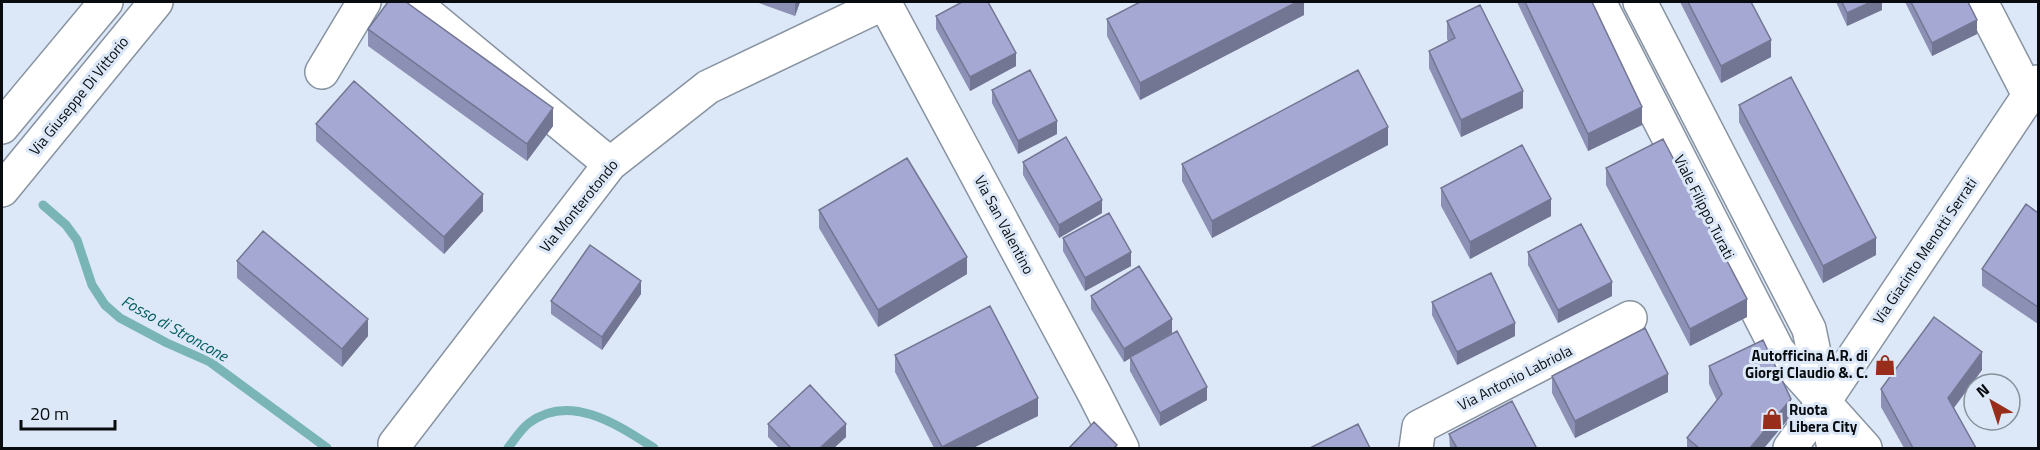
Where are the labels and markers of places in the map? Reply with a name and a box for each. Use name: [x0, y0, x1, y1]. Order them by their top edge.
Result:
place label: Autofficina A.R. di Giorgi Claudio &. C.: [1745, 344, 1868, 384]
shop icon: Autofficina A.R. di Giorgi Claudio &. C.: [1873, 353, 1897, 377]
place label: Ruota Libera City: [1789, 398, 1858, 438]
shop icon: Ruota Libera City: [1760, 407, 1784, 431]

